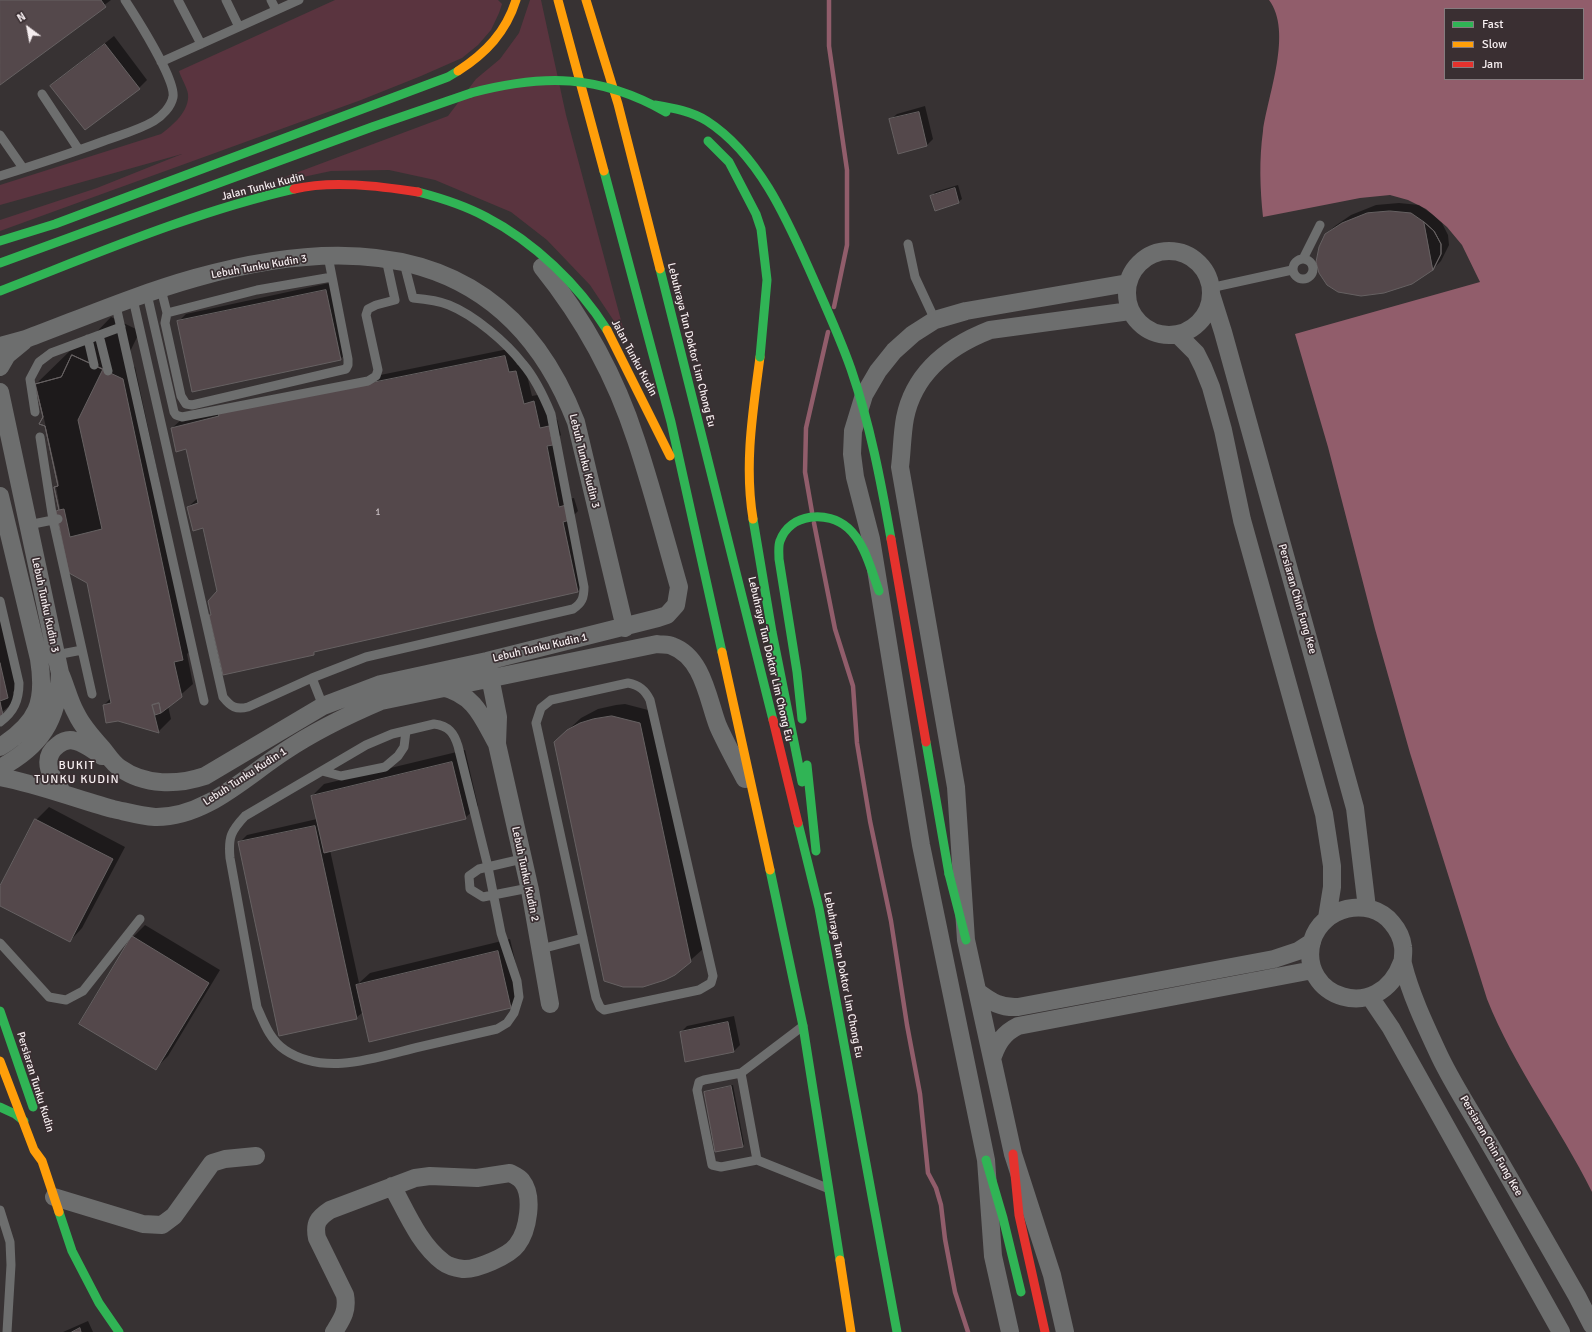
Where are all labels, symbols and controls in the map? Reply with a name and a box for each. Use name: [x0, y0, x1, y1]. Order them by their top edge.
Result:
north arrow: [8, 8, 48, 48]
legend: [1444, 8, 1584, 80]
text: N: [15, 10, 28, 25]
text: Fast: [1482, 17, 1503, 32]
text: Slow: [1482, 37, 1507, 52]
text: Jam: [1482, 57, 1503, 72]
street label: Jalan Tunku Kudin: [220, 170, 306, 204]
street label: Lebuh Tunku Kudin 3: [210, 252, 308, 282]
street label: Lebuhraya Tun Doktor Lim Chong Eu: [664, 262, 718, 428]
street label: Jalan Tunku Kudin: [608, 317, 660, 399]
street label: Lebuh Tunku Kudin 3: [566, 412, 602, 510]
house number: 1: [376, 508, 380, 518]
street label: Persiaran Chin Fung Kee: [1275, 542, 1319, 656]
street label: Lebuh Tunku Kudin 3: [28, 556, 62, 654]
street label: Lebuhraya Tun Doktor Lim Chong Eu: [745, 575, 795, 743]
street label: Lebuh Tunku Kudin 1: [491, 631, 589, 665]
street label: Lebuh Tunku Kudin 1: [201, 745, 289, 809]
district label: BUKIT TUNKU KUDIN: [34, 759, 120, 787]
street label: Lebuh Tunku Kudin 2: [508, 825, 542, 923]
street label: Lebuhraya Tun Doktor Lim Chong Eu: [820, 891, 866, 1059]
street label: Persiaran Tunku Kudin: [13, 1030, 57, 1134]
street label: Persiaran Chin Fung Kee: [1457, 1093, 1525, 1199]

